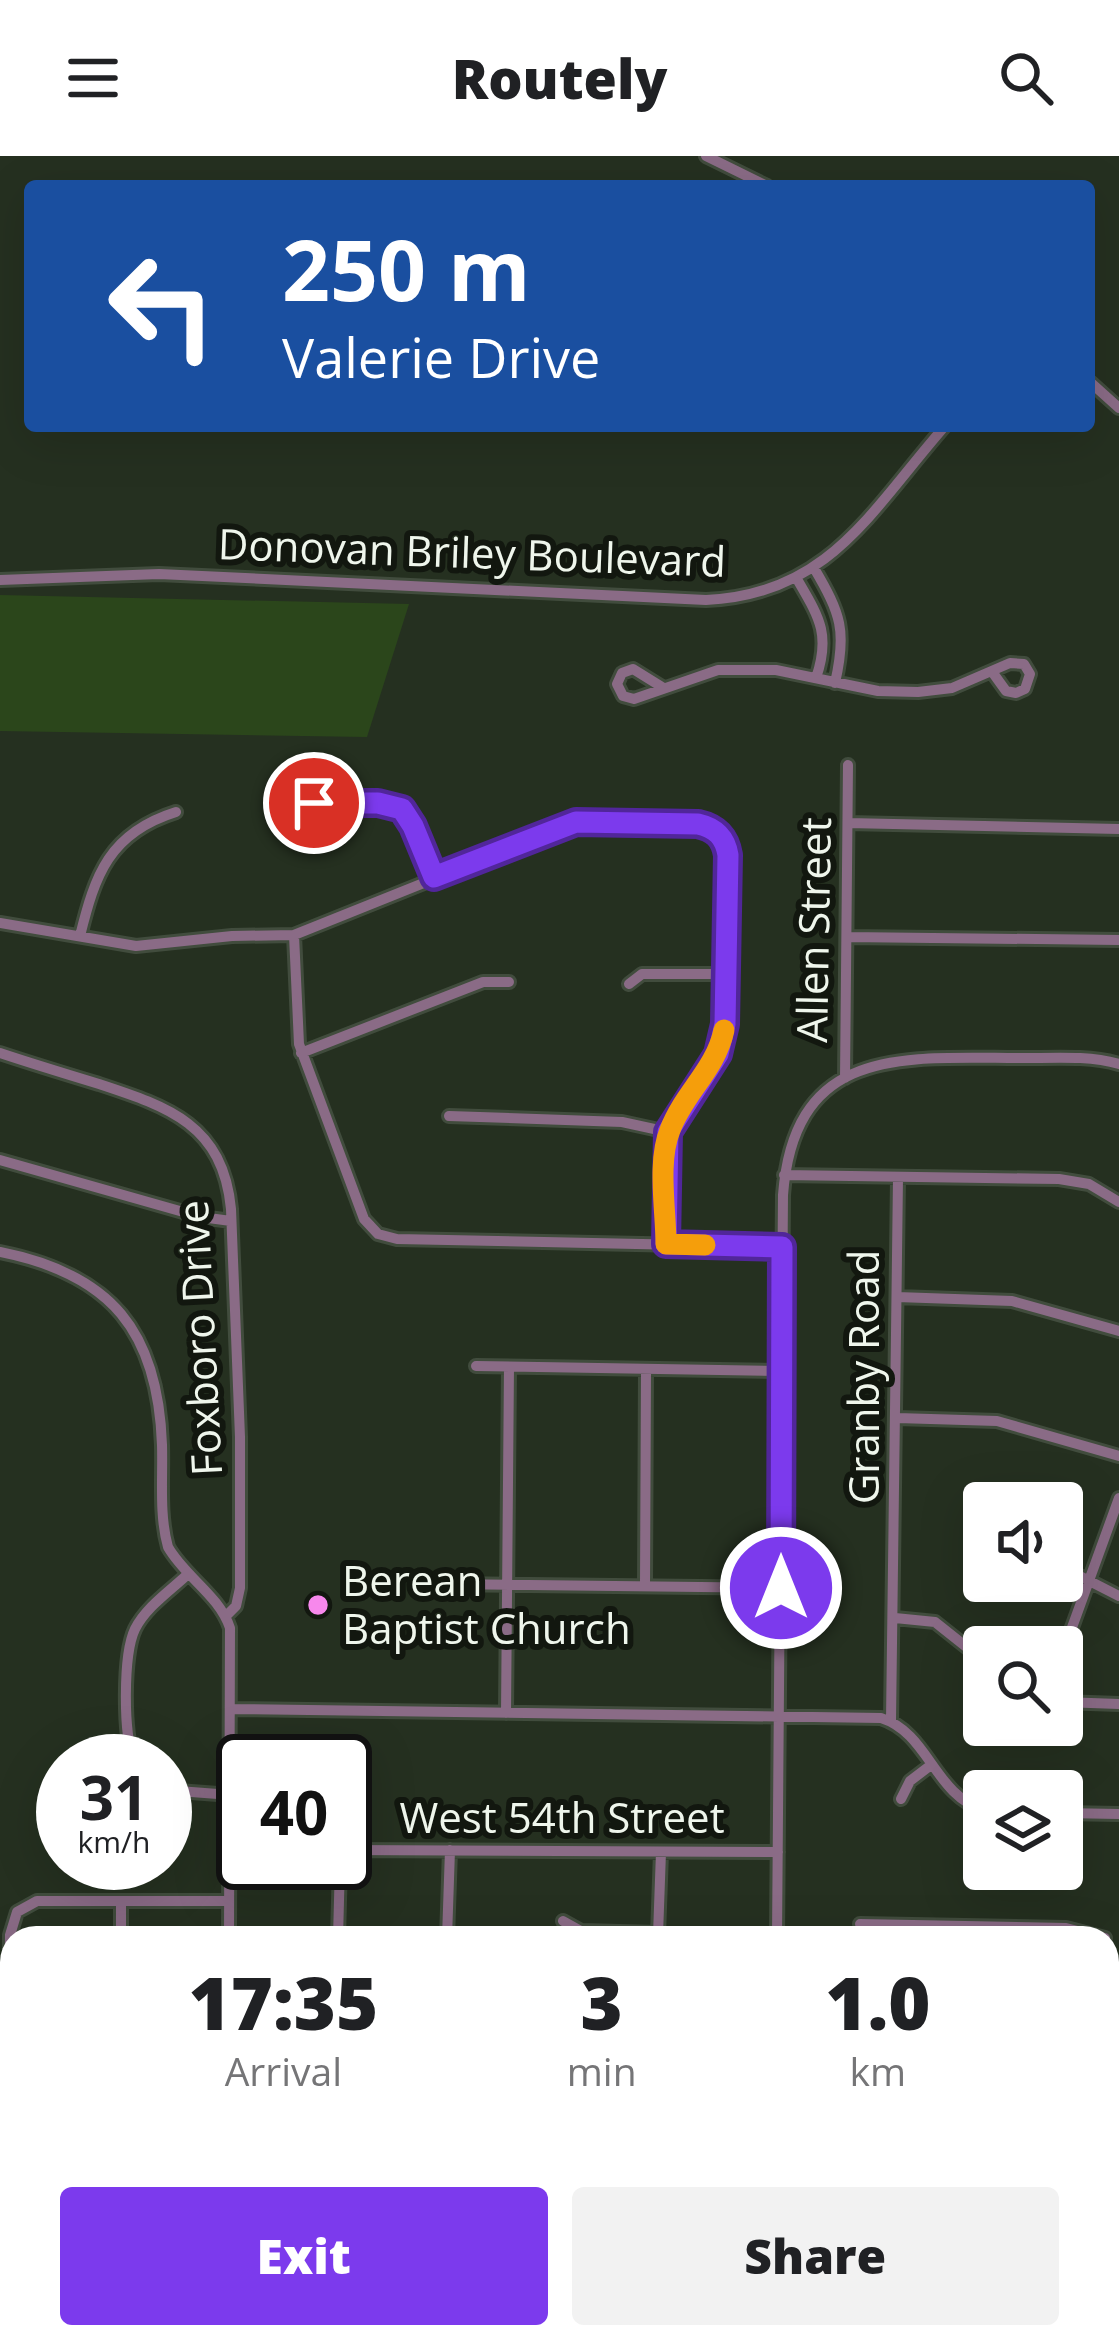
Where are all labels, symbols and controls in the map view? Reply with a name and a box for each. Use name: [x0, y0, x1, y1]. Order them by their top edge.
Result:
text: Routely: [452, 41, 667, 115]
icon: menu: [60, 45, 126, 111]
icon: search: [993, 45, 1059, 111]
text: 250 m: [282, 211, 530, 326]
icon: left: [84, 228, 240, 384]
text: Valerie Drive: [282, 320, 600, 394]
street label: Donovan Briley Boulevard: [217, 514, 727, 589]
pin: [263, 752, 365, 854]
icon: arrive: [281, 770, 347, 836]
street label: Allen Street: [782, 817, 843, 1043]
street label: Foxboro Drive: [163, 1199, 234, 1477]
street label: Granby Road: [834, 1250, 891, 1504]
map controls: [963, 1482, 1083, 1890]
button: sound: [963, 1482, 1083, 1602]
position arrow: [718, 1525, 844, 1651]
place label: Berean Baptist Church: [342, 1551, 631, 1656]
marker: Berean Baptist Church: [305, 1592, 331, 1618]
button: search: [963, 1626, 1083, 1746]
speed limit sign: 40: [216, 1734, 372, 1890]
text: 31: [80, 1756, 148, 1838]
button: layers: [963, 1770, 1083, 1890]
street label: West 54th Street: [399, 1788, 725, 1845]
text: km/h: [78, 1821, 150, 1862]
text: 17:35: [189, 1953, 378, 2051]
text: 3: [581, 1953, 623, 2051]
text: 1.0: [825, 1953, 930, 2051]
text: Arrival: [225, 2044, 342, 2097]
text: min: [567, 2044, 637, 2097]
text: km: [850, 2044, 906, 2097]
button: Exit: [60, 2187, 548, 2325]
button: Share: [572, 2187, 1059, 2325]

